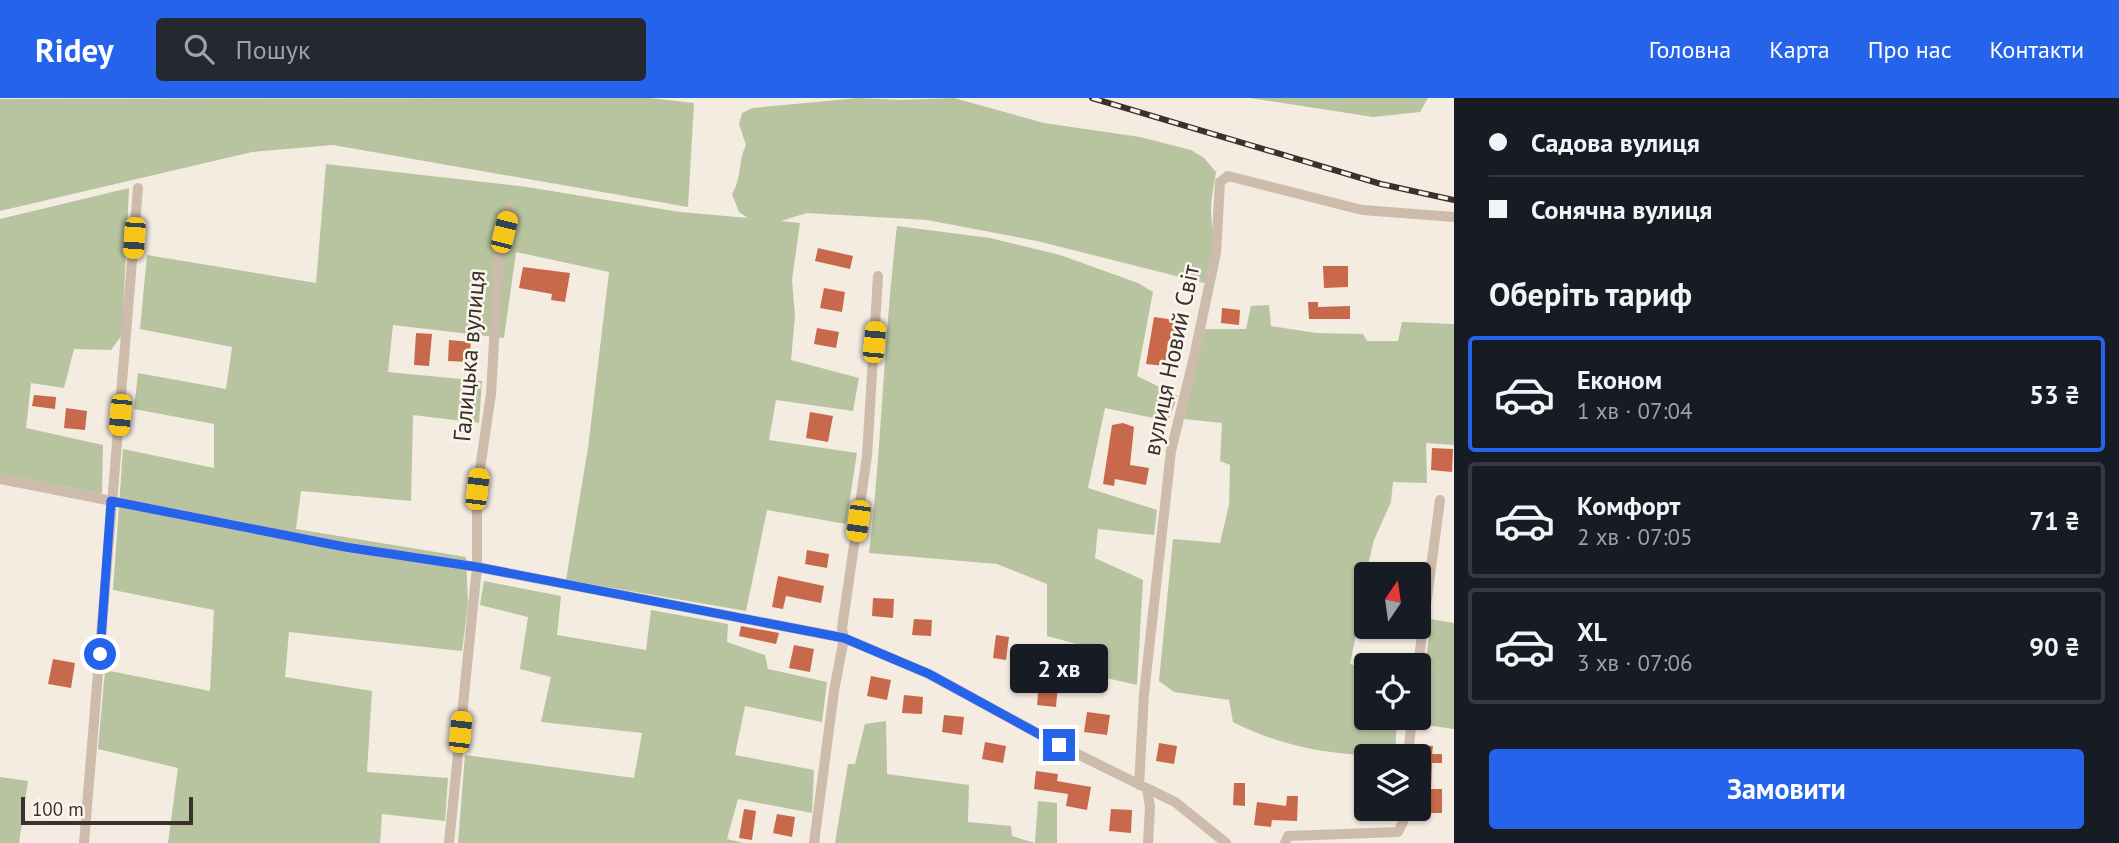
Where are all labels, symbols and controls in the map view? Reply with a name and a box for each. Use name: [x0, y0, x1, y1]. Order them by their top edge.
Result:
search box: [156, 18, 646, 81]
text: Ridey: [35, 28, 114, 71]
icon: search: [180, 30, 218, 68]
text: Пошук: [236, 33, 310, 66]
text: Головна: [1649, 34, 1731, 65]
text: Карта: [1769, 34, 1830, 65]
text: Про нас: [1868, 34, 1952, 65]
text: Контакти: [1990, 34, 2084, 65]
text: Садова вулиця: [1531, 126, 1700, 159]
text: Сонячна вулиця: [1531, 193, 1712, 226]
car: [489, 209, 520, 255]
car: [123, 216, 146, 260]
street label: вулиця Новий Світ: [1136, 261, 1206, 458]
street label: Галицька вулиця: [446, 269, 492, 443]
text: Оберіть тариф: [1489, 273, 1692, 315]
car: [862, 320, 887, 364]
icon: car: [1493, 363, 1556, 426]
text: Економ: [1577, 363, 1662, 396]
text: 53 ₴: [2029, 378, 2080, 411]
car: [108, 393, 133, 437]
text: 1 хв · 07:04: [1577, 396, 1693, 425]
car: [465, 467, 490, 511]
icon: car: [1493, 489, 1556, 552]
text: Комфорт: [1577, 489, 1680, 522]
car: [845, 499, 872, 543]
text: 71 ₴: [2029, 504, 2080, 537]
text: 2 хв · 07:05: [1577, 522, 1693, 551]
north arrow: [1354, 562, 1432, 639]
map controls: [1354, 562, 1431, 821]
icon: car: [1493, 615, 1556, 678]
text: XL: [1577, 615, 1607, 648]
text: 90 ₴: [2029, 630, 2080, 663]
route start: [84, 638, 116, 670]
callout: 2 хв: [1010, 644, 1108, 692]
text: 3 хв · 07:06: [1577, 648, 1693, 677]
button: locate: [1354, 653, 1431, 730]
text: 2 хв: [1038, 654, 1080, 683]
car: [448, 710, 473, 754]
route end: [1043, 729, 1075, 761]
button: layers: [1354, 744, 1431, 821]
button: Замовити: [1489, 749, 2084, 829]
scale bar: [21, 794, 192, 826]
text: 100 m: [32, 797, 84, 821]

